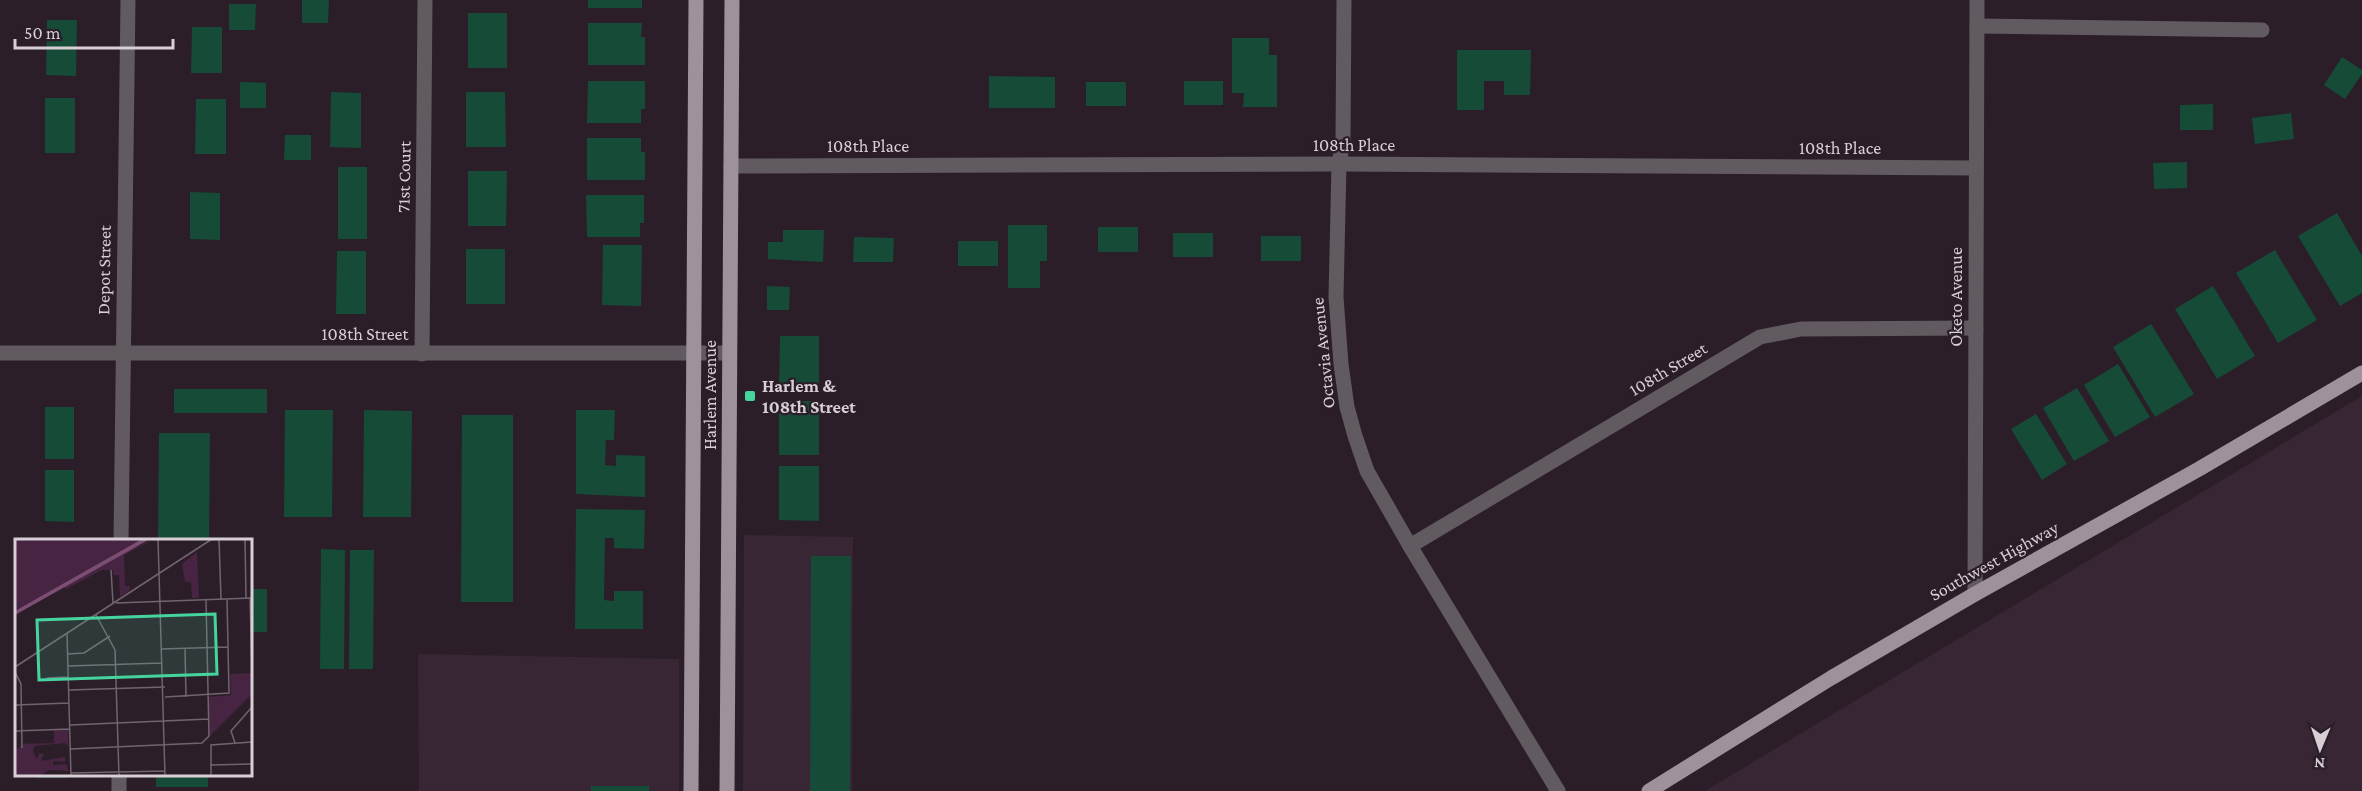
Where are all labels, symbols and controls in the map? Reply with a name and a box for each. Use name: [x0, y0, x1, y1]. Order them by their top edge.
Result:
scale bar: [15, 12, 172, 50]
text: 50 m: [24, 23, 61, 43]
street label: 108th Place: [1313, 135, 1395, 155]
street label: 108th Place: [827, 136, 909, 156]
street label: 108th Place: [1799, 138, 1881, 158]
street label: 71st Court: [393, 140, 415, 213]
street label: Depot Street: [93, 224, 115, 315]
street label: Oketo Avenue: [1946, 247, 1966, 347]
street label: Octavia Avenue: [1307, 296, 1339, 409]
street label: 108th Street: [322, 324, 409, 344]
street label: 108th Street: [1626, 338, 1711, 400]
street label: Harlem Avenue: [700, 340, 720, 450]
place label: Harlem & 108th Street: [762, 376, 856, 417]
marker: Harlem & 108th Street: [743, 389, 757, 403]
street label: Southwest Highway: [1926, 517, 2063, 605]
inset map: [15, 539, 252, 776]
north arrow: [2290, 719, 2350, 779]
text: N: [2314, 755, 2325, 772]

